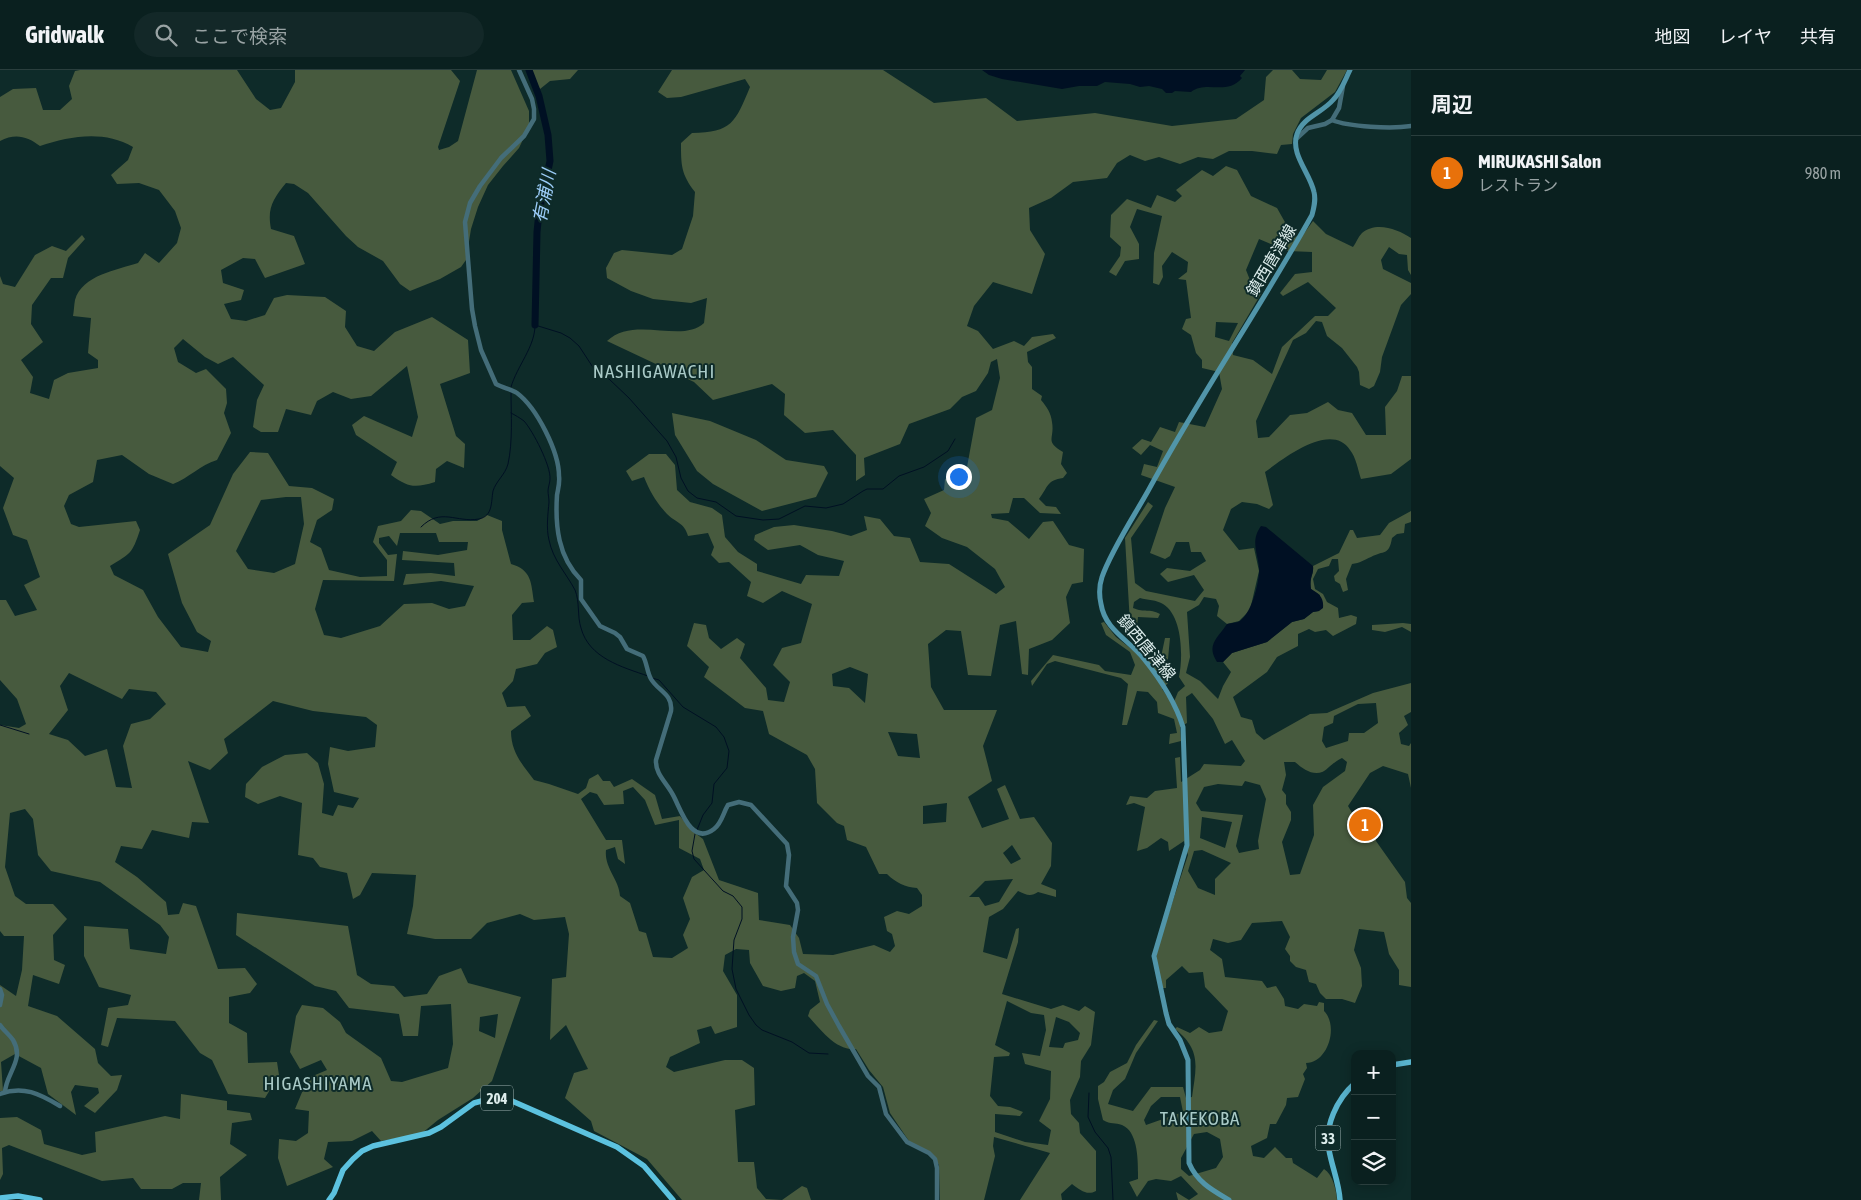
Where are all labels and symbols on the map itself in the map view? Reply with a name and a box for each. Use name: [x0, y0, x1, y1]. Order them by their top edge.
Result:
water label: 有浦川: [529, 166, 560, 225]
street label: 鎮西唐津線: [1243, 221, 1299, 299]
district label: NASHIGAWACHI: [593, 360, 715, 382]
your location: [946, 464, 972, 490]
street label: 鎮西唐津線: [1114, 611, 1180, 683]
pin: 1: [1349, 806, 1381, 844]
district label: HIGASHIYAMA: [264, 1072, 372, 1094]
road number: 204: [481, 1086, 513, 1110]
district label: TAKEKOBA: [1160, 1107, 1240, 1129]
road number: 33: [1316, 1126, 1340, 1150]

